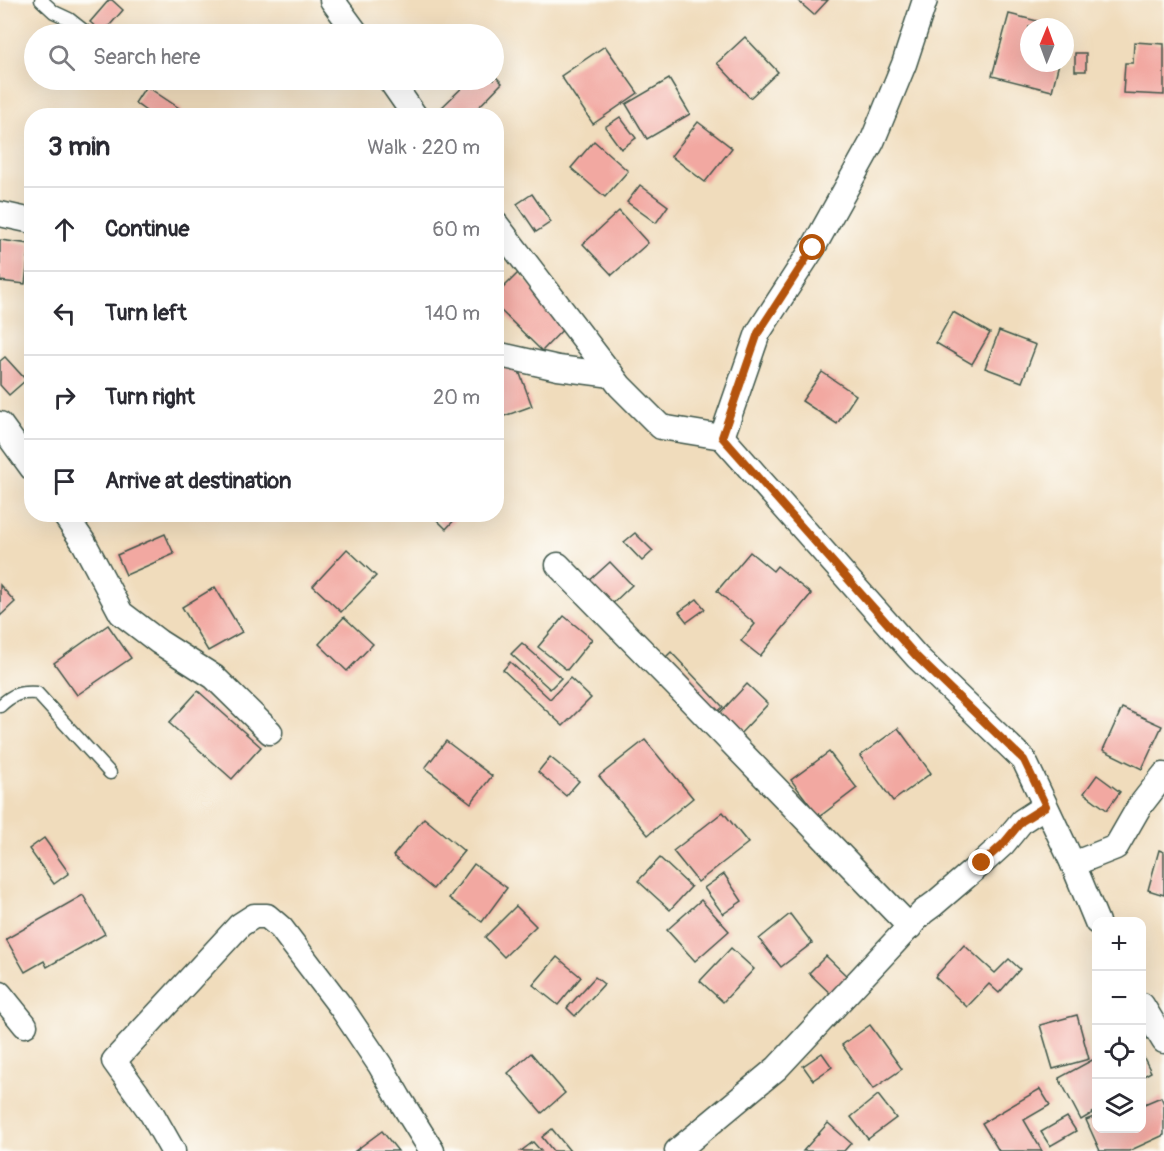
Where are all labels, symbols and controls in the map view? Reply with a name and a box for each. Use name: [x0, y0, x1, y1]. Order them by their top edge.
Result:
north arrow: [1020, 18, 1074, 72]
search box: [24, 24, 504, 90]
icon: search: [45, 41, 78, 74]
text: Search here: [93, 43, 200, 71]
text: 3 min: [48, 131, 110, 163]
text: Walk · 220 m: [367, 135, 480, 160]
icon: ahead: [48, 213, 81, 246]
text: Continue: [105, 215, 189, 243]
text: 60 m: [433, 217, 480, 242]
route start: [799, 234, 825, 260]
icon: left: [48, 297, 81, 330]
text: Turn left: [105, 299, 187, 327]
text: 140 m: [425, 301, 480, 326]
icon: right: [48, 381, 81, 414]
text: Turn right: [105, 383, 195, 411]
text: 20 m: [433, 385, 480, 410]
icon: arrive: [48, 465, 81, 498]
text: Arrive at destination: [105, 467, 291, 495]
route end: [968, 849, 994, 875]
map controls: [1092, 917, 1146, 1133]
button: +: [1092, 917, 1146, 971]
button: −: [1092, 971, 1146, 1025]
button: locate: [1092, 1025, 1146, 1079]
button: layers: [1092, 1079, 1146, 1133]

